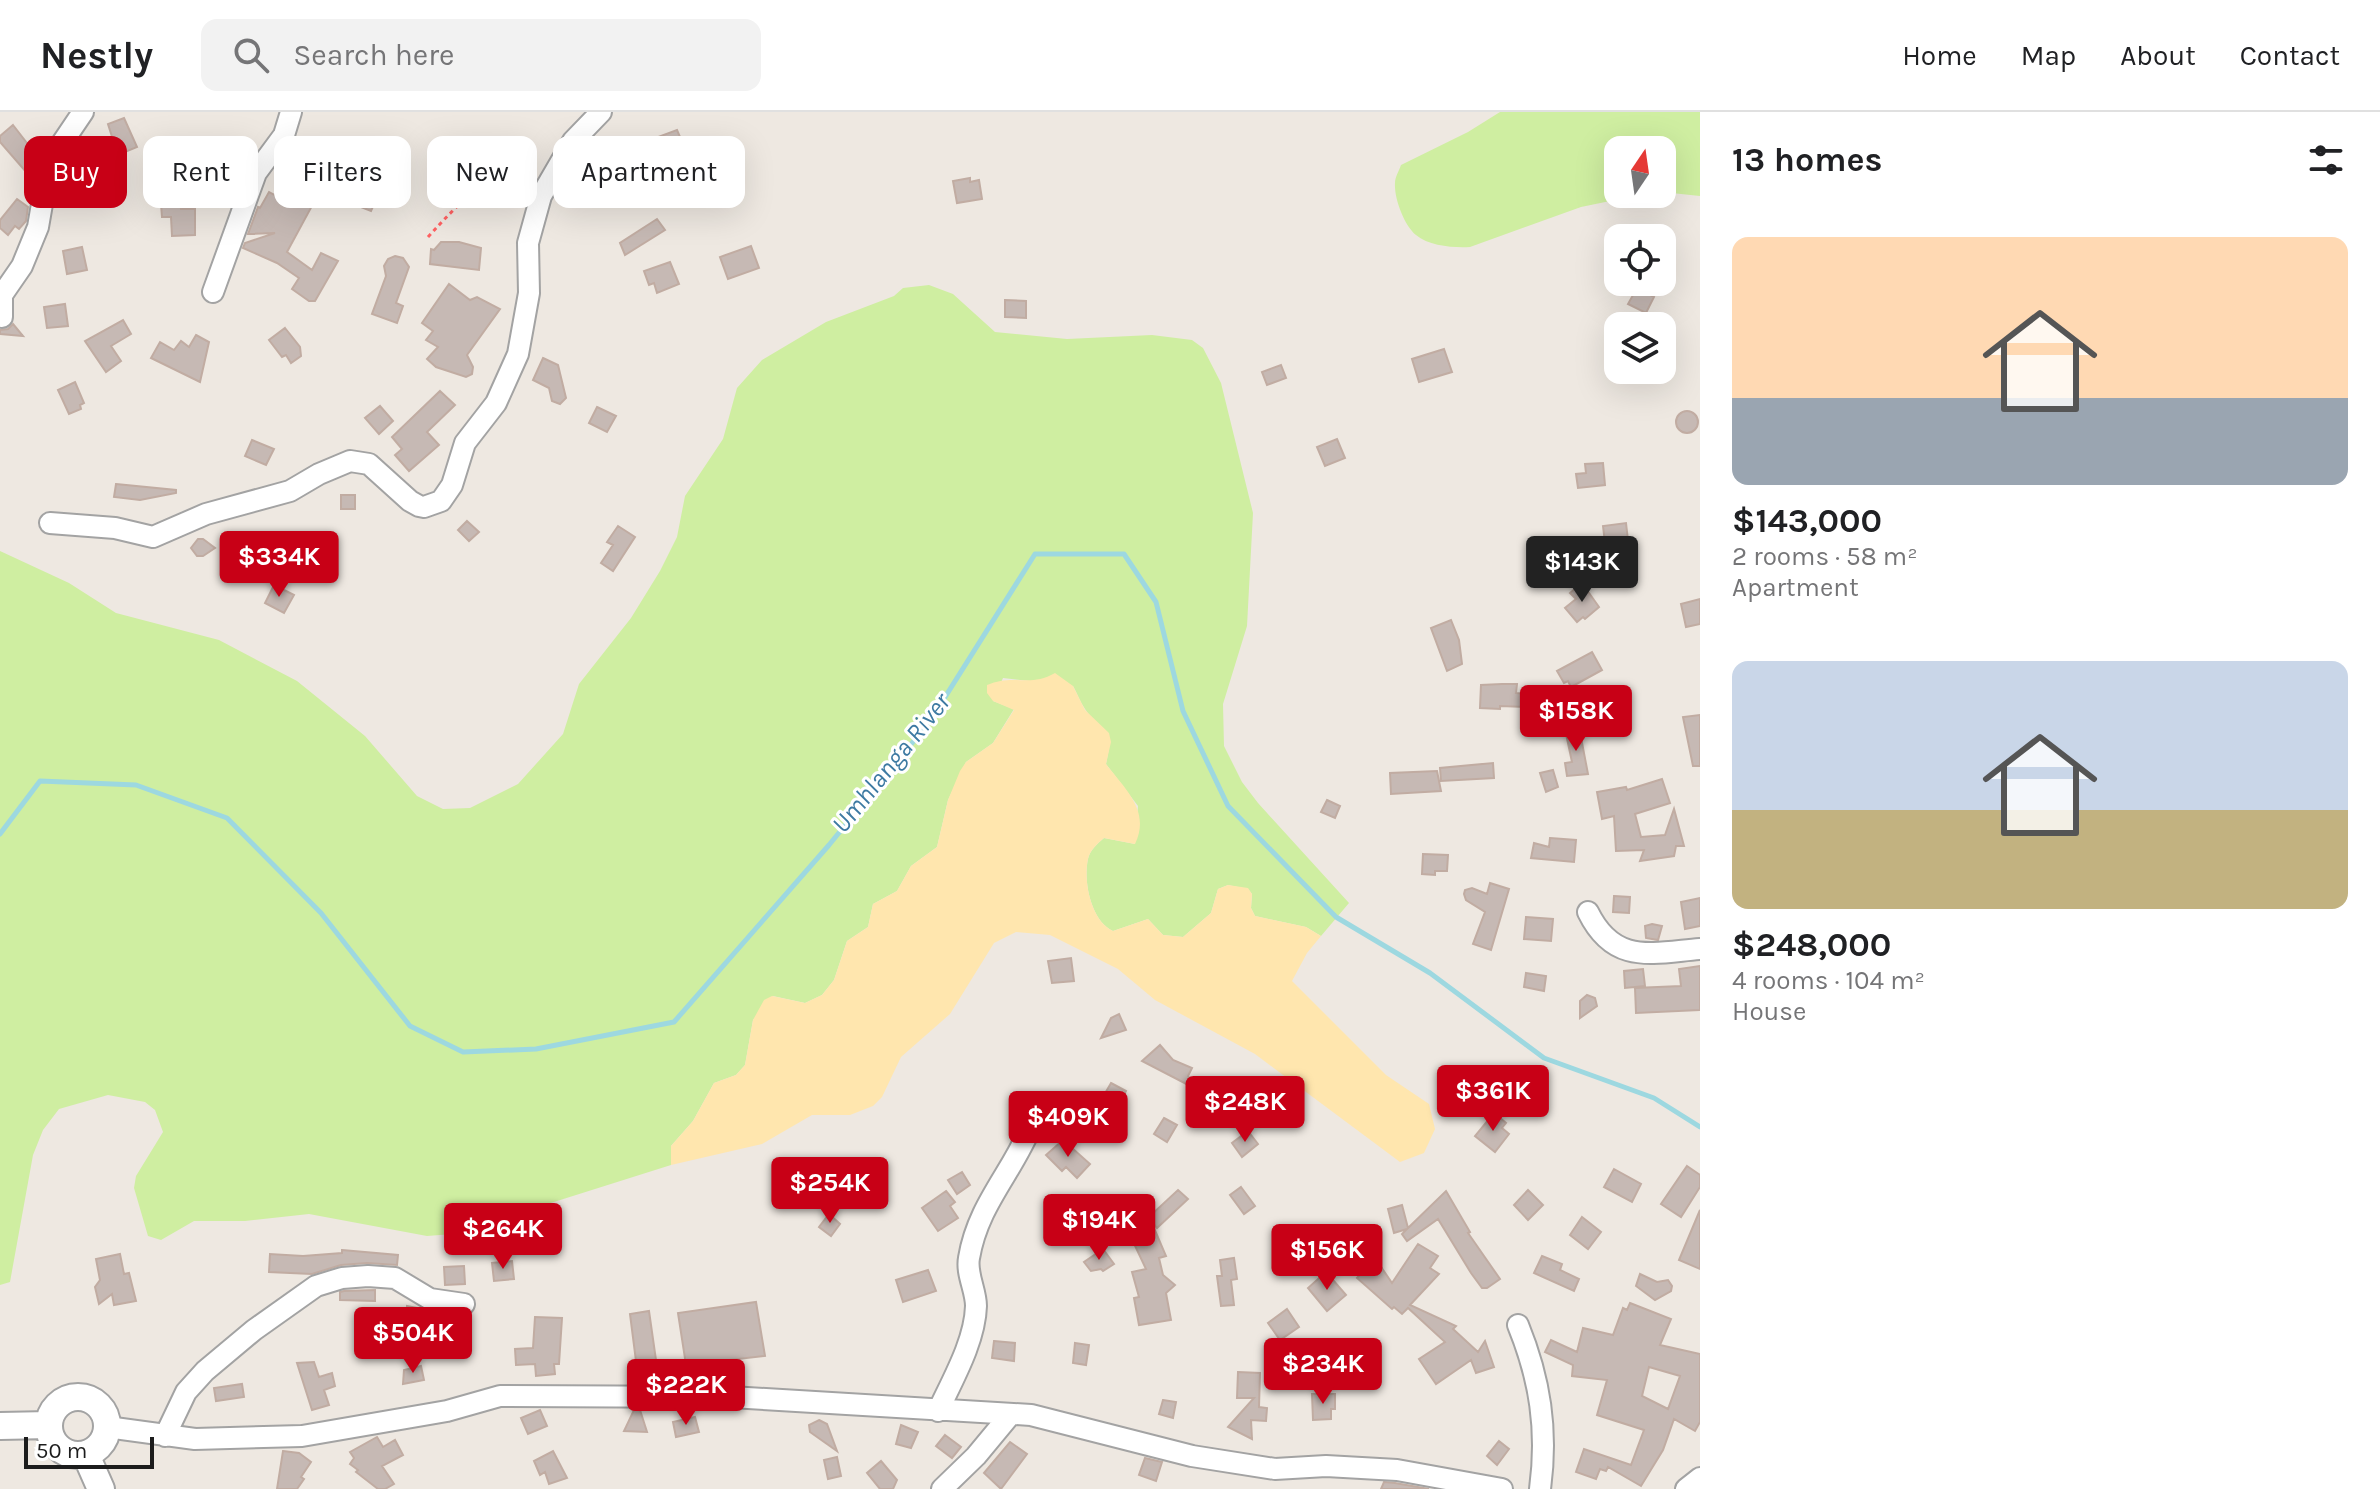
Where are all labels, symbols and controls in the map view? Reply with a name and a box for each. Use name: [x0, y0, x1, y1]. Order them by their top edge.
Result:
search box: [201, 19, 761, 91]
text: Nestly: [40, 33, 153, 78]
icon: search: [229, 33, 273, 77]
text: Search here: [293, 37, 455, 73]
text: Home: [1902, 39, 1977, 72]
text: Map: [2021, 39, 2076, 72]
text: About: [2120, 39, 2196, 72]
text: Contact: [2240, 39, 2340, 72]
chip: Buy: [24, 136, 127, 208]
chip: Rent: [143, 136, 258, 208]
chip: Filters: [274, 136, 411, 208]
chip: New: [427, 136, 537, 208]
chip: Apartment: [553, 136, 745, 208]
north arrow: [1604, 136, 1676, 208]
map controls: [1604, 136, 1676, 384]
icon: filters: [2304, 138, 2348, 182]
text: 13 homes: [1732, 140, 1883, 180]
button: locate: [1604, 224, 1676, 296]
icon: home: [1968, 289, 2112, 433]
button: layers: [1604, 312, 1676, 384]
text: $143,000: [1732, 501, 1882, 541]
pin: $334K: [223, 531, 335, 599]
pin: $143K: [1526, 536, 1638, 604]
text: $334K: [238, 541, 320, 572]
text: 2 rooms · 58 m²: [1732, 541, 1918, 572]
text: $143K: [1544, 546, 1620, 577]
text: Apartment: [1732, 572, 1859, 603]
pin: $158K: [1520, 685, 1632, 753]
water label: Umhlanga River: [825, 686, 958, 839]
text: $158K: [1538, 695, 1614, 726]
icon: home: [1968, 713, 2112, 857]
text: $248,000: [1732, 925, 1891, 965]
text: 4 rooms · 104 m²: [1732, 965, 1925, 996]
text: House: [1732, 996, 1806, 1027]
pin: $361K: [1437, 1065, 1549, 1133]
text: $361K: [1455, 1075, 1531, 1106]
pin: $248K: [1189, 1076, 1301, 1144]
text: $248K: [1204, 1086, 1286, 1117]
pin: $409K: [1012, 1091, 1124, 1159]
text: $409K: [1027, 1101, 1109, 1132]
pin: $254K: [774, 1157, 886, 1225]
text: $254K: [789, 1167, 871, 1198]
pin: $194K: [1043, 1194, 1155, 1262]
pin: $264K: [447, 1203, 559, 1271]
text: $194K: [1061, 1204, 1137, 1235]
text: $264K: [462, 1213, 544, 1244]
pin: $156K: [1271, 1224, 1383, 1292]
text: $156K: [1289, 1234, 1365, 1265]
pin: $504K: [357, 1307, 469, 1375]
text: $504K: [372, 1317, 454, 1348]
pin: $234K: [1267, 1338, 1379, 1406]
text: $234K: [1282, 1348, 1364, 1379]
pin: $222K: [630, 1359, 742, 1427]
text: $222K: [645, 1369, 727, 1400]
scale bar: [24, 1433, 154, 1469]
text: 50 m: [36, 1438, 87, 1464]

